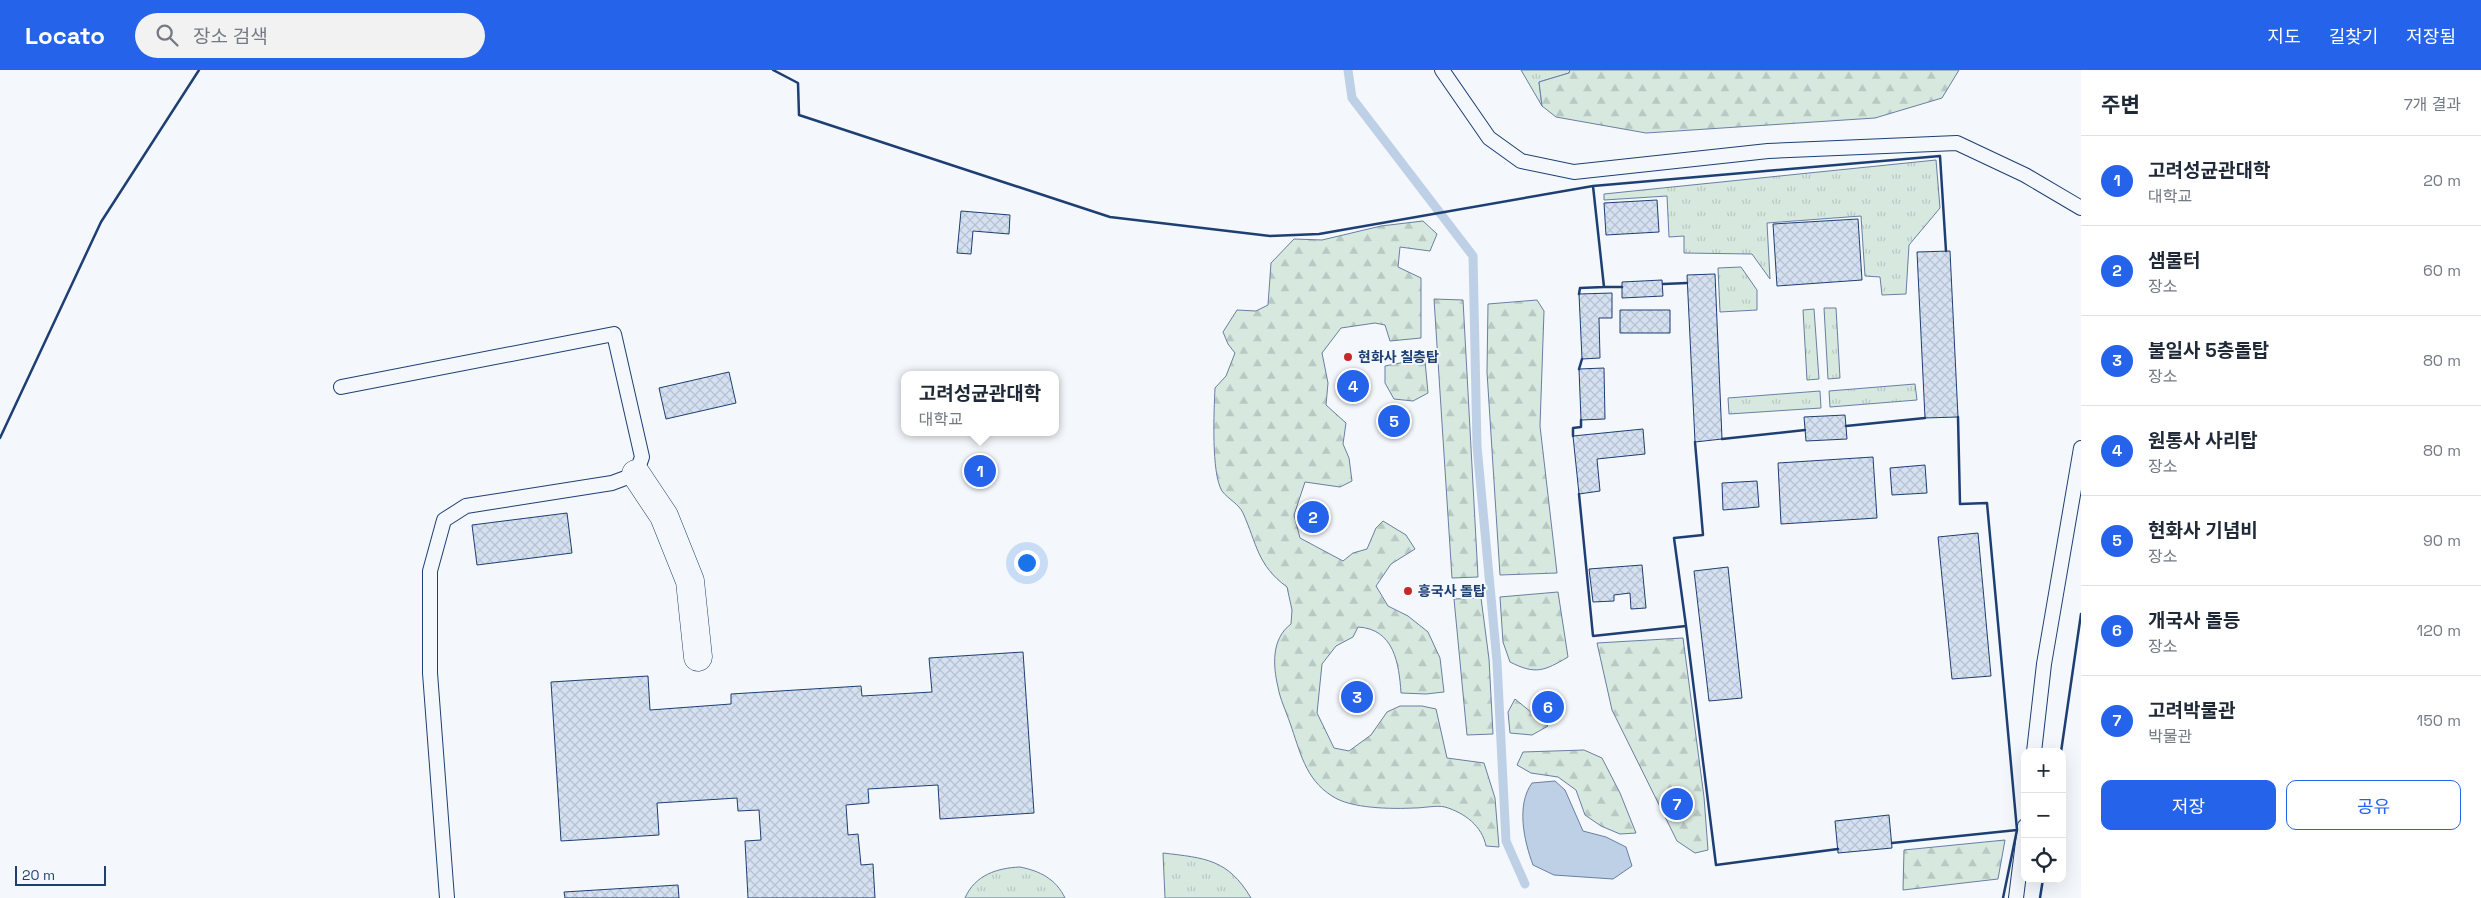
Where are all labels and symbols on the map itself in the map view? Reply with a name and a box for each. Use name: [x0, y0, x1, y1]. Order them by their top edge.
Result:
place label: 현화사 칠층탑: [1358, 348, 1439, 366]
marker: 현화사 칠층탑: [1342, 351, 1354, 363]
pin: 4: [1337, 367, 1369, 405]
pin: 5: [1378, 402, 1410, 440]
pin: 1: [964, 452, 996, 490]
pin: 2: [1297, 498, 1329, 536]
your location: [1014, 550, 1040, 576]
place label: 흥국사 돌탑: [1418, 582, 1486, 600]
marker: 흥국사 돌탑: [1402, 585, 1414, 597]
pin: 3: [1341, 678, 1373, 716]
pin: 6: [1532, 688, 1564, 726]
pin: 7: [1661, 785, 1693, 823]
scale bar: [15, 863, 106, 886]

